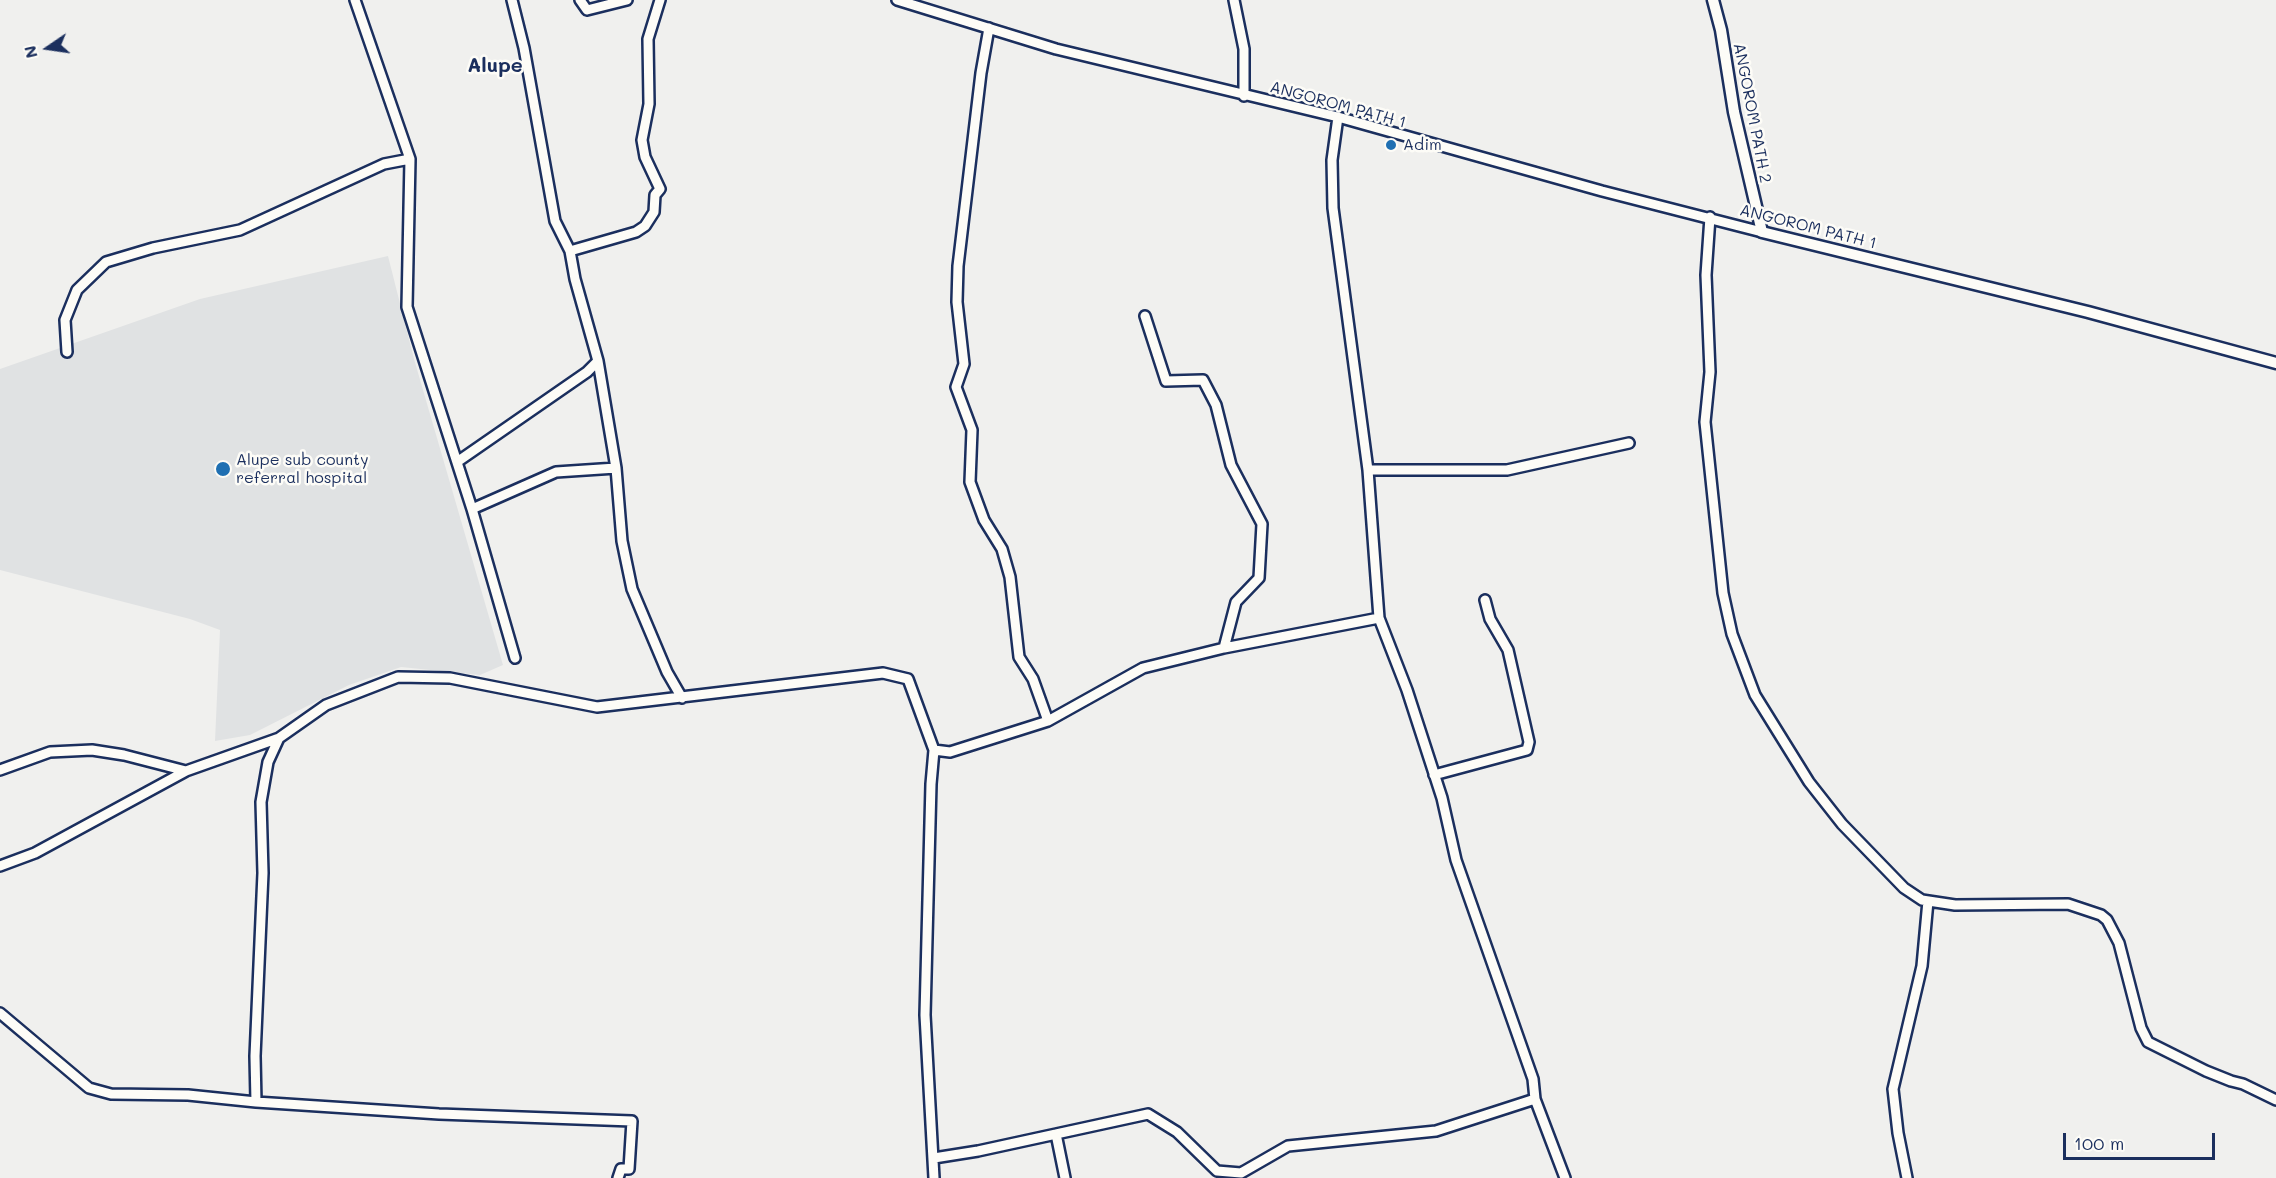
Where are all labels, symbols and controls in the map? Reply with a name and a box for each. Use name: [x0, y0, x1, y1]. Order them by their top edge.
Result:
north arrow: [18, 18, 78, 78]
street label: ANGOROM PATH 2: [1729, 41, 1775, 185]
text: N: [18, 44, 42, 60]
district label: Alupe: [467, 54, 523, 78]
street label: ANGOROM PATH 1: [1268, 78, 1408, 132]
place label: Adim: [1403, 135, 1442, 155]
marker: Adim: [1384, 138, 1398, 152]
street label: ANGOROM PATH 1: [1738, 201, 1878, 253]
place label: Alupe sub county referral hospital: [236, 450, 368, 488]
marker: Alupe sub county referral hospital: [214, 460, 232, 478]
scale bar: [2066, 1121, 2218, 1159]
text: 100 m: [2074, 1131, 2124, 1155]

